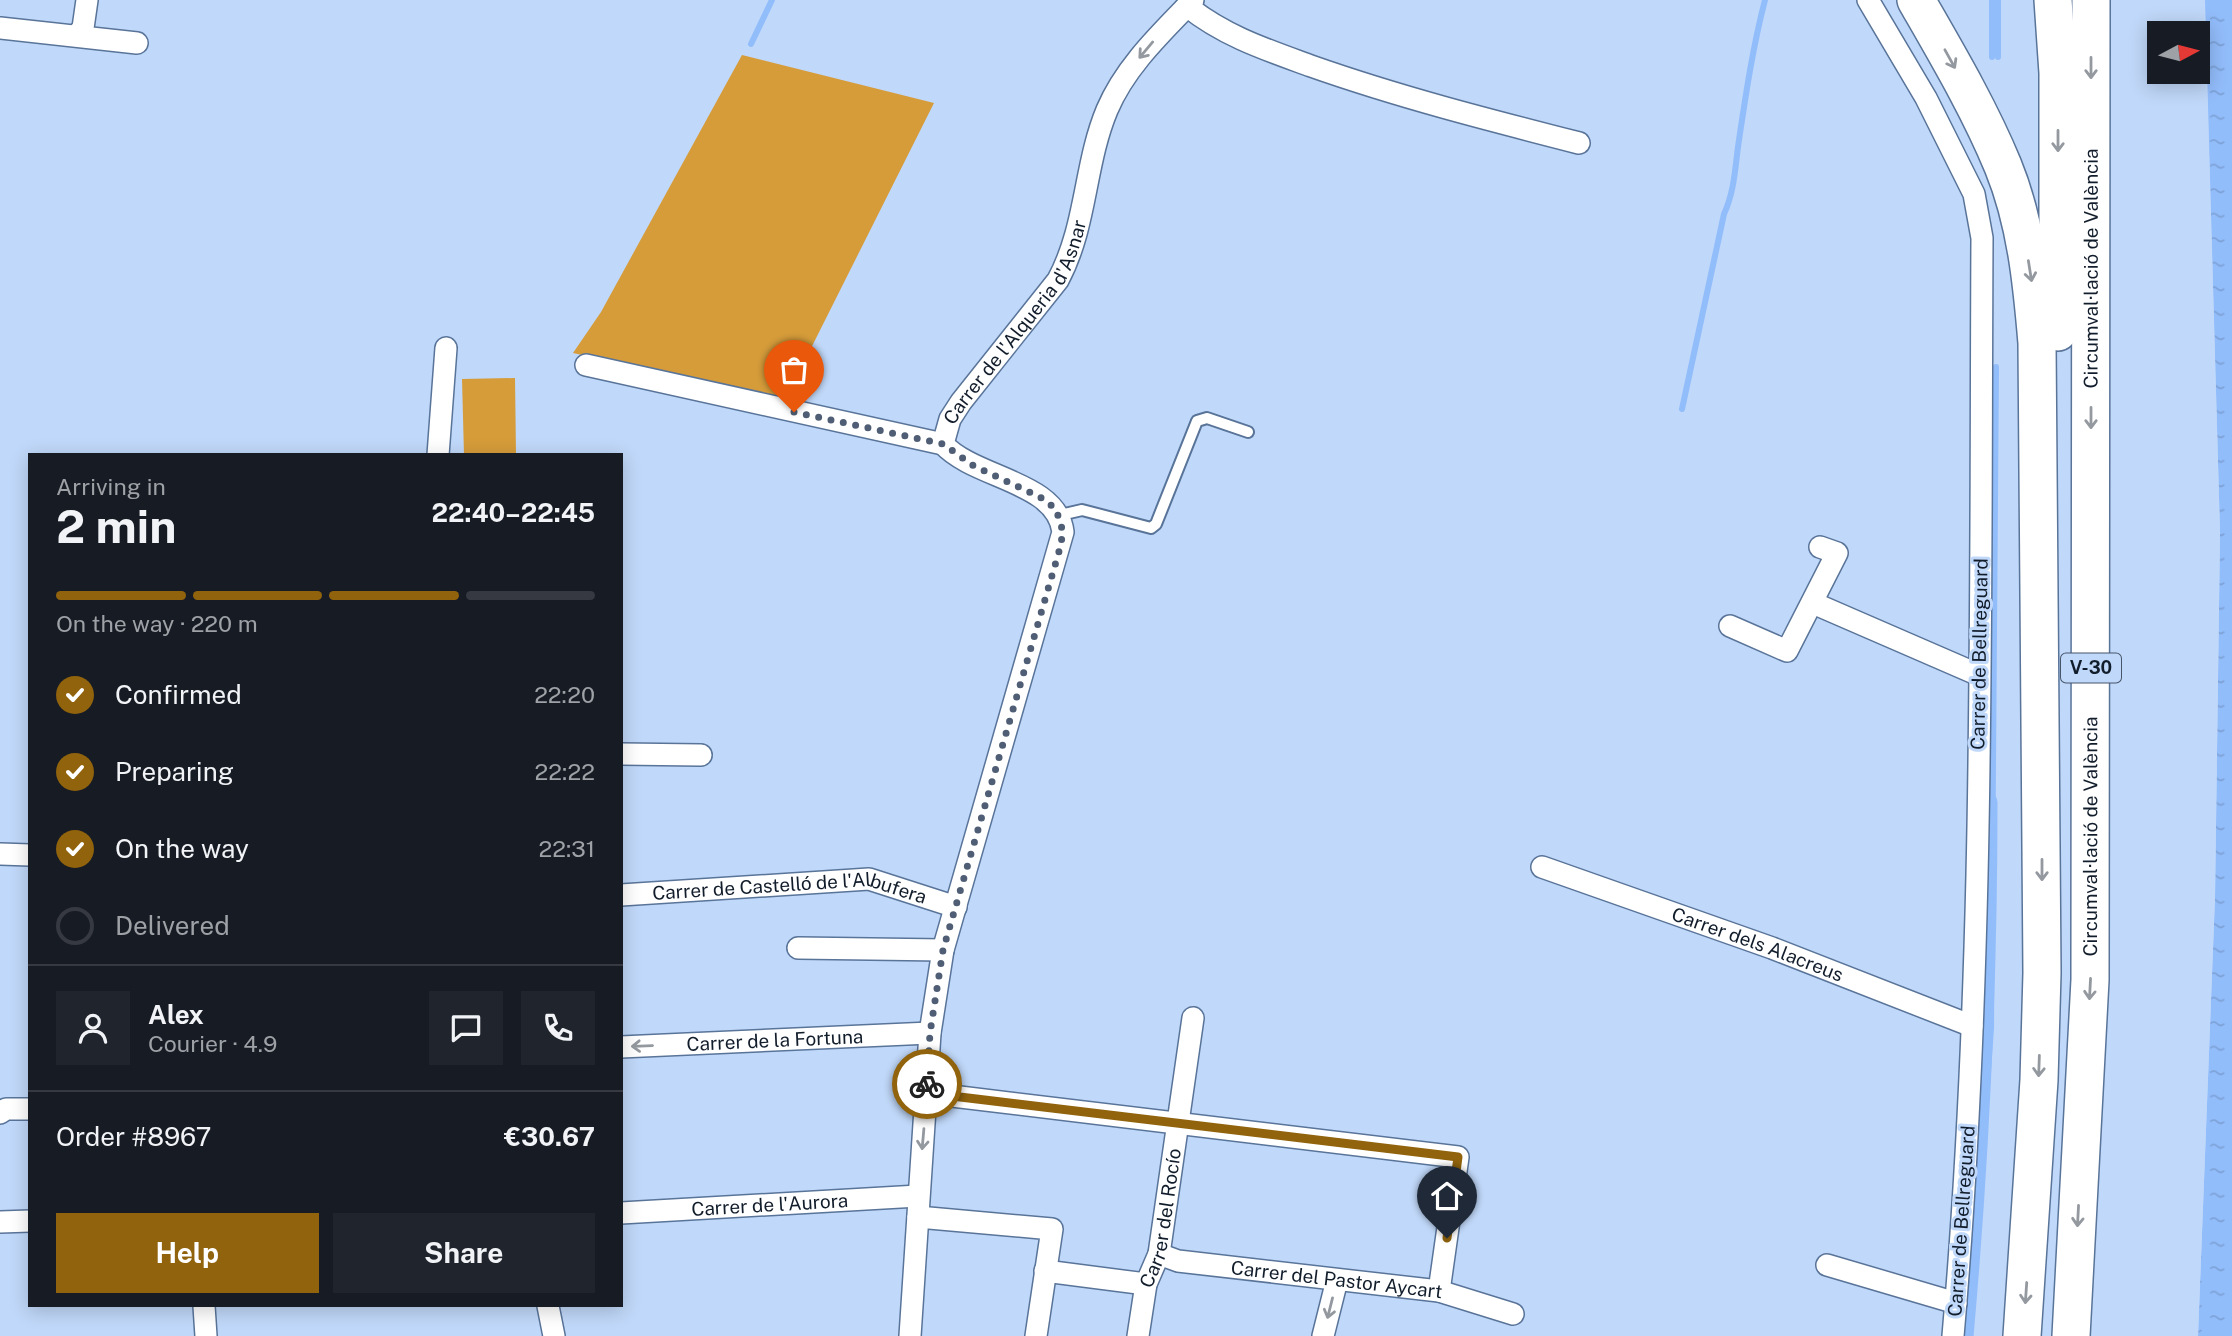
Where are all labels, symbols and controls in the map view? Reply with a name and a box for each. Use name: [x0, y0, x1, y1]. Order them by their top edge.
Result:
north arrow: [2147, 21, 2210, 84]
map controls: [2147, 21, 2210, 84]
one-way arrow: [1139, 41, 1154, 59]
one-way arrow: [1943, 49, 1957, 69]
one-way arrow: [2084, 56, 2098, 79]
one-way arrow: [2051, 129, 2065, 152]
street label: Circumval·lació de València: [2080, 148, 2102, 389]
street label: Carrer de l'Alqueria d'Asnar: [939, 218, 1090, 428]
one-way arrow: [2024, 259, 2037, 282]
pin: [764, 340, 824, 412]
icon: bag: [775, 351, 813, 389]
one-way arrow: [2084, 406, 2098, 429]
text: Arriving in: [56, 473, 166, 500]
text: 22:40–22:45: [432, 497, 595, 528]
text: 2 min: [56, 499, 176, 553]
street label: Carrer de Bellreguard: [1966, 558, 1992, 750]
text: On the way · 220 m: [56, 610, 258, 637]
road number: V-30: [2061, 654, 2121, 682]
icon: check: [56, 676, 94, 714]
text: Confirmed: [115, 679, 242, 710]
text: 22:20: [534, 681, 595, 708]
street label: Circumval·lació de València: [2079, 716, 2101, 957]
icon: check: [56, 753, 94, 791]
text: Preparing: [115, 756, 234, 787]
text: 22:22: [535, 758, 595, 785]
icon: check: [56, 830, 94, 868]
text: On the way: [115, 833, 249, 864]
text: 22:31: [539, 835, 595, 862]
one-way arrow: [2035, 858, 2049, 881]
street label: Carrer de Castelló de l'Albufera: [652, 868, 930, 908]
street label: Carrer dels Alacreus: [1669, 903, 1847, 986]
text: Delivered: [115, 910, 230, 941]
one-way arrow: [2083, 977, 2096, 1000]
button: person: [56, 991, 130, 1065]
button: chat: [429, 991, 503, 1065]
button: phone: [521, 991, 595, 1065]
text: Alex: [148, 999, 204, 1030]
street label: Carrer de la Fortuna: [686, 1025, 864, 1055]
text: Courier · 4.9: [148, 1030, 277, 1057]
one-way arrow: [630, 1039, 653, 1052]
courier: [892, 1049, 962, 1119]
one-way arrow: [2033, 1054, 2046, 1077]
icon: bike: [908, 1065, 946, 1103]
text: Order #8967: [56, 1121, 211, 1152]
text: €30.67: [504, 1121, 595, 1152]
street label: Carrer de Bellreguard: [1943, 1125, 1979, 1317]
one-way arrow: [916, 1128, 929, 1150]
street label: Carrer del Rocío: [1135, 1147, 1185, 1291]
pin: [1417, 1166, 1477, 1238]
icon: home: [1428, 1177, 1466, 1215]
street label: Carrer de l'Aurora: [691, 1189, 849, 1220]
one-way arrow: [2071, 1204, 2084, 1227]
button: Help: [56, 1213, 319, 1293]
button: Share: [333, 1213, 595, 1293]
street label: Carrer del Pastor Aycart: [1230, 1256, 1444, 1302]
one-way arrow: [2019, 1281, 2032, 1304]
one-way arrow: [1323, 1296, 1336, 1319]

